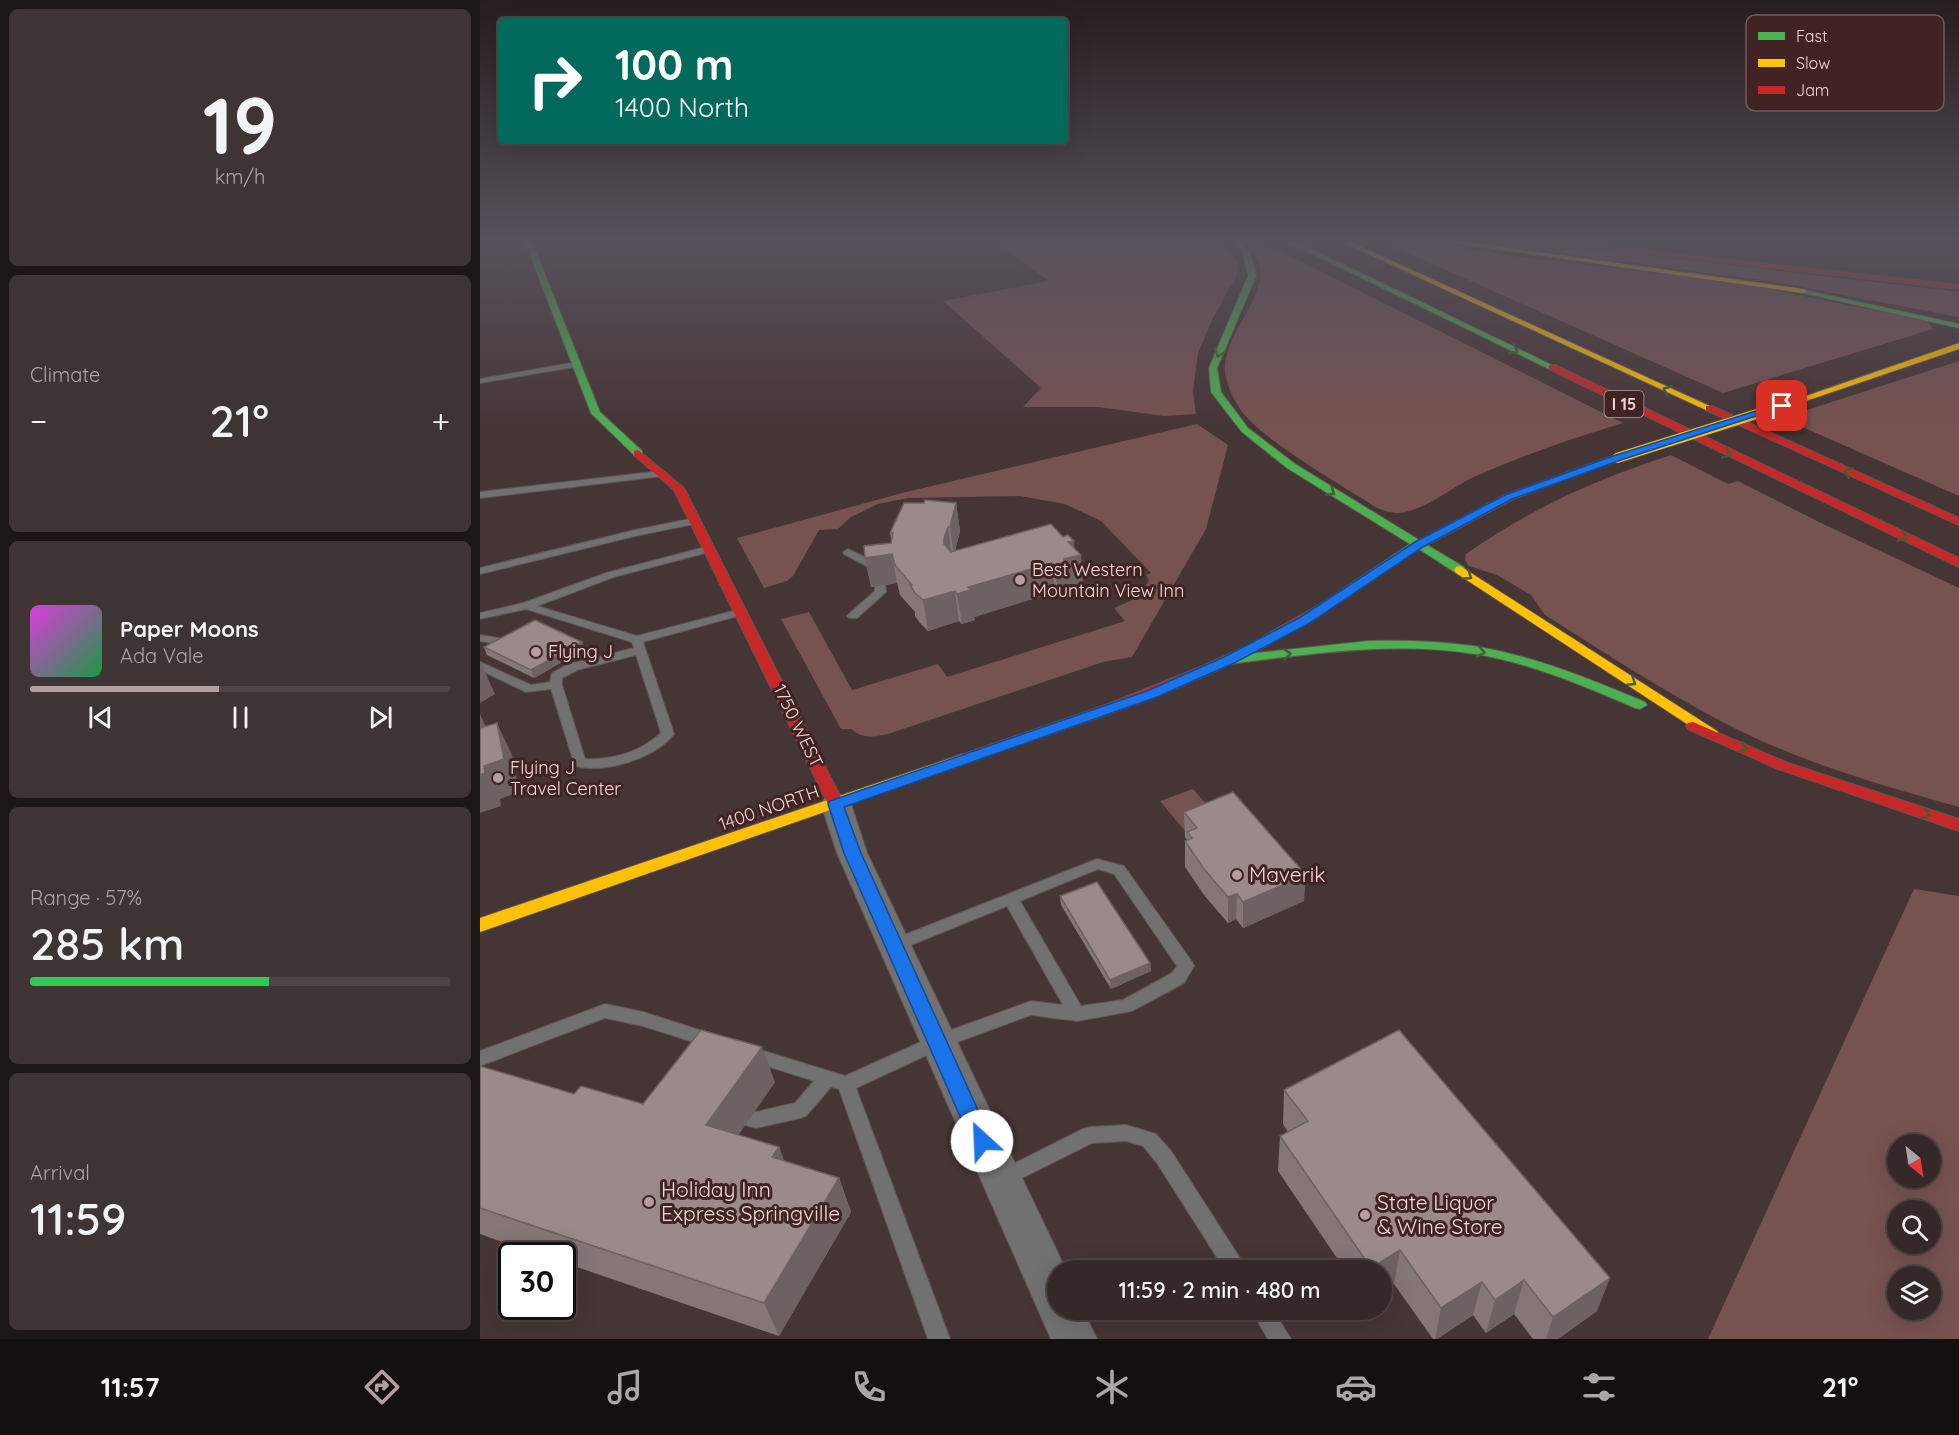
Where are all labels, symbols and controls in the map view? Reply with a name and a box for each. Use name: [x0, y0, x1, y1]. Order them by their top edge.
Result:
legend: [1746, 15, 1944, 111]
text: Fast: [1796, 26, 1827, 46]
text: 100 m: [615, 38, 733, 91]
icon: right: [516, 42, 594, 120]
text: Slow: [1796, 53, 1830, 73]
text: 19: [203, 76, 277, 174]
text: Jam: [1796, 80, 1829, 100]
text: 1400 North: [615, 90, 749, 124]
text: km/h: [215, 164, 265, 189]
one-way arrow: [1507, 343, 1518, 355]
one-way arrow: [1213, 347, 1226, 358]
text: Climate: [30, 362, 100, 387]
pin: [1756, 380, 1807, 431]
one-way arrow: [1662, 385, 1673, 397]
icon: arrive: [1765, 389, 1798, 422]
road number: I 15: [1604, 391, 1644, 417]
text: 21°: [210, 392, 269, 448]
text: −: [30, 400, 47, 441]
text: +: [431, 400, 450, 441]
one-way arrow: [1721, 446, 1732, 458]
one-way arrow: [1843, 467, 1854, 479]
one-way arrow: [1325, 485, 1336, 496]
one-way arrow: [1897, 530, 1908, 542]
place label: Best Western Mountain View Inn: [1032, 558, 1184, 602]
one-way arrow: [1461, 569, 1472, 580]
marker: Best Western Mountain View Inn: [1013, 573, 1027, 587]
text: Paper Moons: [120, 615, 259, 643]
place label: Flying J: [548, 640, 613, 663]
text: Ada Vale: [120, 643, 204, 668]
marker: Flying J: [529, 645, 543, 659]
one-way arrow: [1476, 645, 1486, 658]
one-way arrow: [1283, 648, 1292, 661]
one-way arrow: [1625, 675, 1636, 686]
street label: 1750 WEST: [768, 680, 829, 771]
icon: previous: [84, 701, 117, 734]
icon: pause: [224, 701, 257, 734]
icon: next: [364, 701, 397, 734]
one-way arrow: [1736, 740, 1747, 752]
place label: Flying J Travel Center: [510, 756, 621, 800]
marker: Flying J Travel Center: [491, 771, 505, 785]
street label: 1400 NORTH: [716, 780, 822, 835]
one-way arrow: [1920, 807, 1931, 819]
place label: Maverik: [1249, 861, 1326, 887]
marker: Maverik: [1230, 868, 1244, 882]
text: Range · 57%: [30, 885, 142, 910]
text: 285 km: [30, 915, 184, 971]
position arrow: [950, 1109, 1014, 1173]
north arrow: [1887, 1134, 1941, 1188]
map controls: [1887, 1134, 1941, 1320]
text: Arrival: [30, 1160, 90, 1185]
place label: Holiday Inn Express Springville: [661, 1176, 840, 1226]
place label: State Liquor & Wine Store: [1377, 1189, 1503, 1239]
text: 11:59: [30, 1190, 126, 1246]
marker: Holiday Inn Express Springville: [642, 1195, 656, 1209]
button: search: [1887, 1200, 1941, 1254]
marker: State Liquor & Wine Store: [1358, 1208, 1372, 1222]
speed limit sign: 30: [498, 1242, 576, 1320]
button: layers: [1887, 1266, 1941, 1320]
text: 11:59 · 2 min · 480 m: [1119, 1276, 1320, 1304]
icon: directions: [361, 1366, 403, 1408]
icon: music: [604, 1366, 646, 1408]
icon: phone: [848, 1366, 890, 1408]
icon: climate: [1091, 1366, 1133, 1408]
icon: car: [1335, 1366, 1377, 1408]
icon: filters: [1578, 1366, 1620, 1408]
text: 11:57: [101, 1370, 160, 1404]
text: 21°: [1822, 1370, 1858, 1404]

